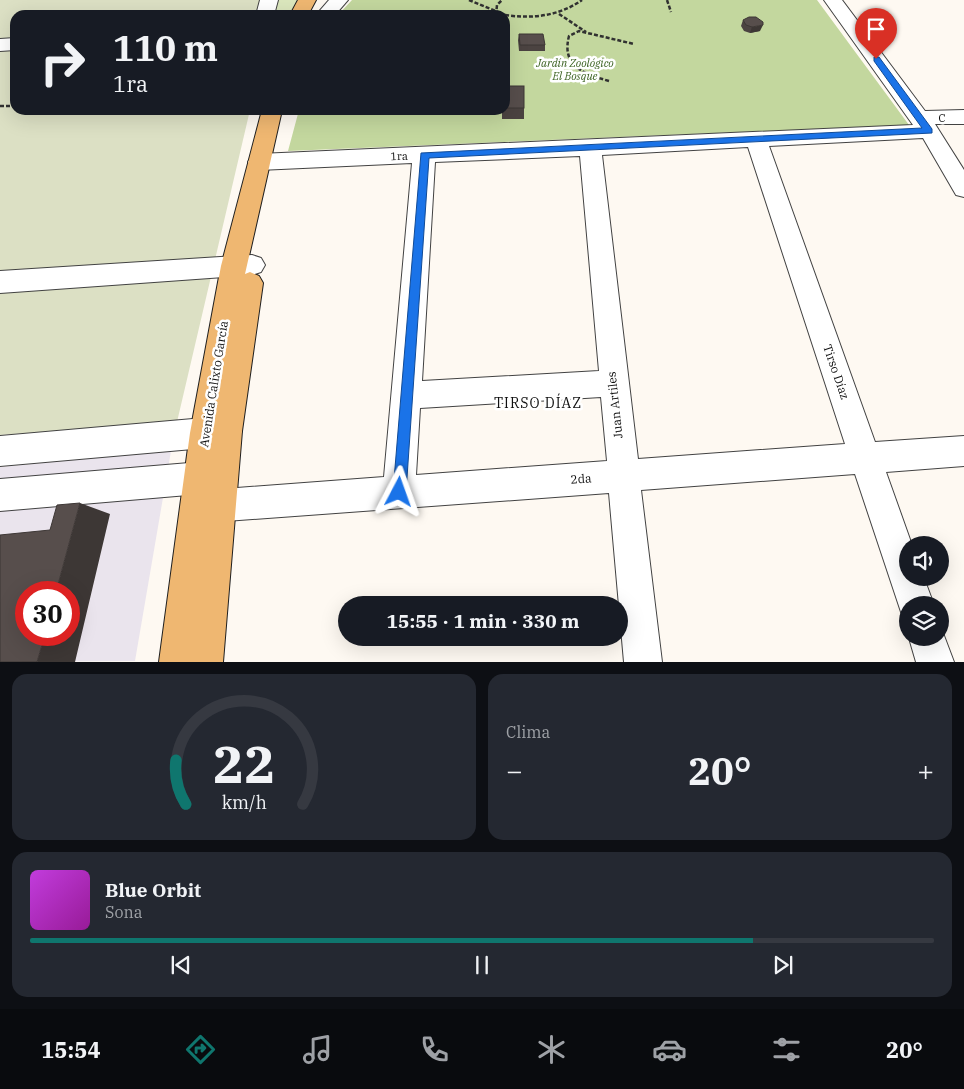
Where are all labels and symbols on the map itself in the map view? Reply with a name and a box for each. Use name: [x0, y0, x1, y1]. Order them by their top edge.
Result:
pin: [855, 8, 897, 59]
park label: Jardín Zoológico El Bosque: [535, 56, 614, 83]
street label: C: [938, 111, 946, 125]
street label: 1ra: [390, 149, 408, 163]
street label: Avenida Calixto García: [196, 319, 231, 448]
street label: Tirso Díaz: [820, 342, 853, 401]
street label: Juan Artiles: [604, 371, 625, 439]
district label: TIRSO DÍAZ: [494, 393, 582, 412]
position arrow: [372, 465, 424, 517]
street label: 2da: [570, 470, 592, 487]
speed limit sign: 30: [15, 581, 80, 646]

